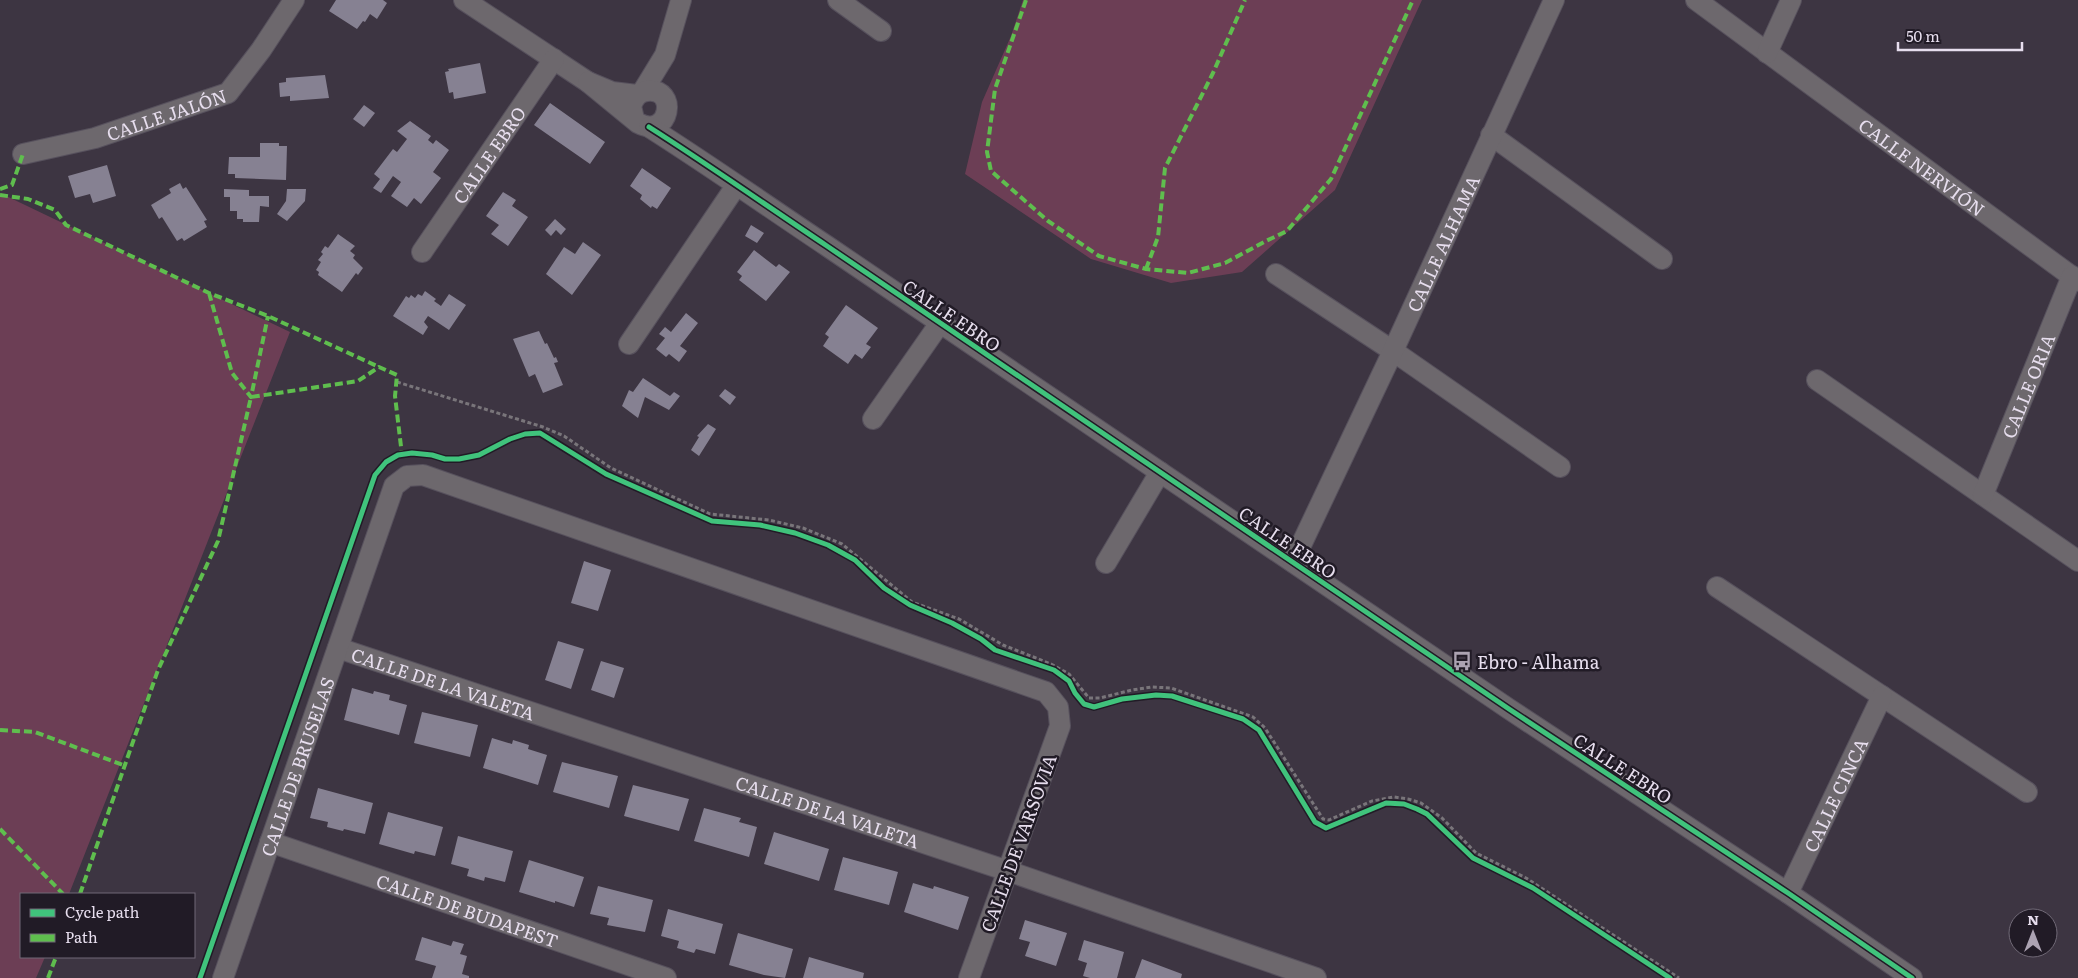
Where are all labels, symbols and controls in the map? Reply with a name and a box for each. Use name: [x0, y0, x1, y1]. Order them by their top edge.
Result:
scale bar: [1898, 20, 2022, 52]
text: 50 m: [1906, 24, 1940, 47]
street label: CALLE JALÓN: [103, 81, 230, 147]
street label: CALLE EBRO: [446, 100, 532, 209]
street label: CALLE NERVIÓN: [1854, 111, 1991, 222]
street label: CALLE ALHAMA: [1399, 170, 1485, 316]
street label: CALLE EBRO: [898, 272, 1006, 358]
street label: CALLE ORIA: [1994, 329, 2061, 442]
street label: CALLE EBRO: [1234, 499, 1342, 585]
street label: CALLE DE LA VALETA: [348, 640, 539, 726]
place label: Ebro - Alhama: [1477, 648, 1600, 675]
bus stop icon: Ebro - Alhama: [1451, 650, 1473, 672]
street label: CALLE DE BRUSELAS: [253, 673, 340, 860]
street label: CALLE EBRO: [1568, 726, 1678, 810]
street label: CALLE CINCA: [1796, 733, 1874, 856]
street label: CALLE DE VARSOVIA: [973, 750, 1063, 936]
street label: CALLE DE LA VALETA: [732, 768, 923, 854]
street label: CALLE DE BUDAPEST: [373, 866, 562, 954]
legend: [20, 893, 195, 958]
text: Cycle path: [65, 900, 140, 923]
north arrow: [2008, 908, 2058, 958]
text: N: [2027, 909, 2039, 929]
text: Path: [65, 925, 98, 948]

